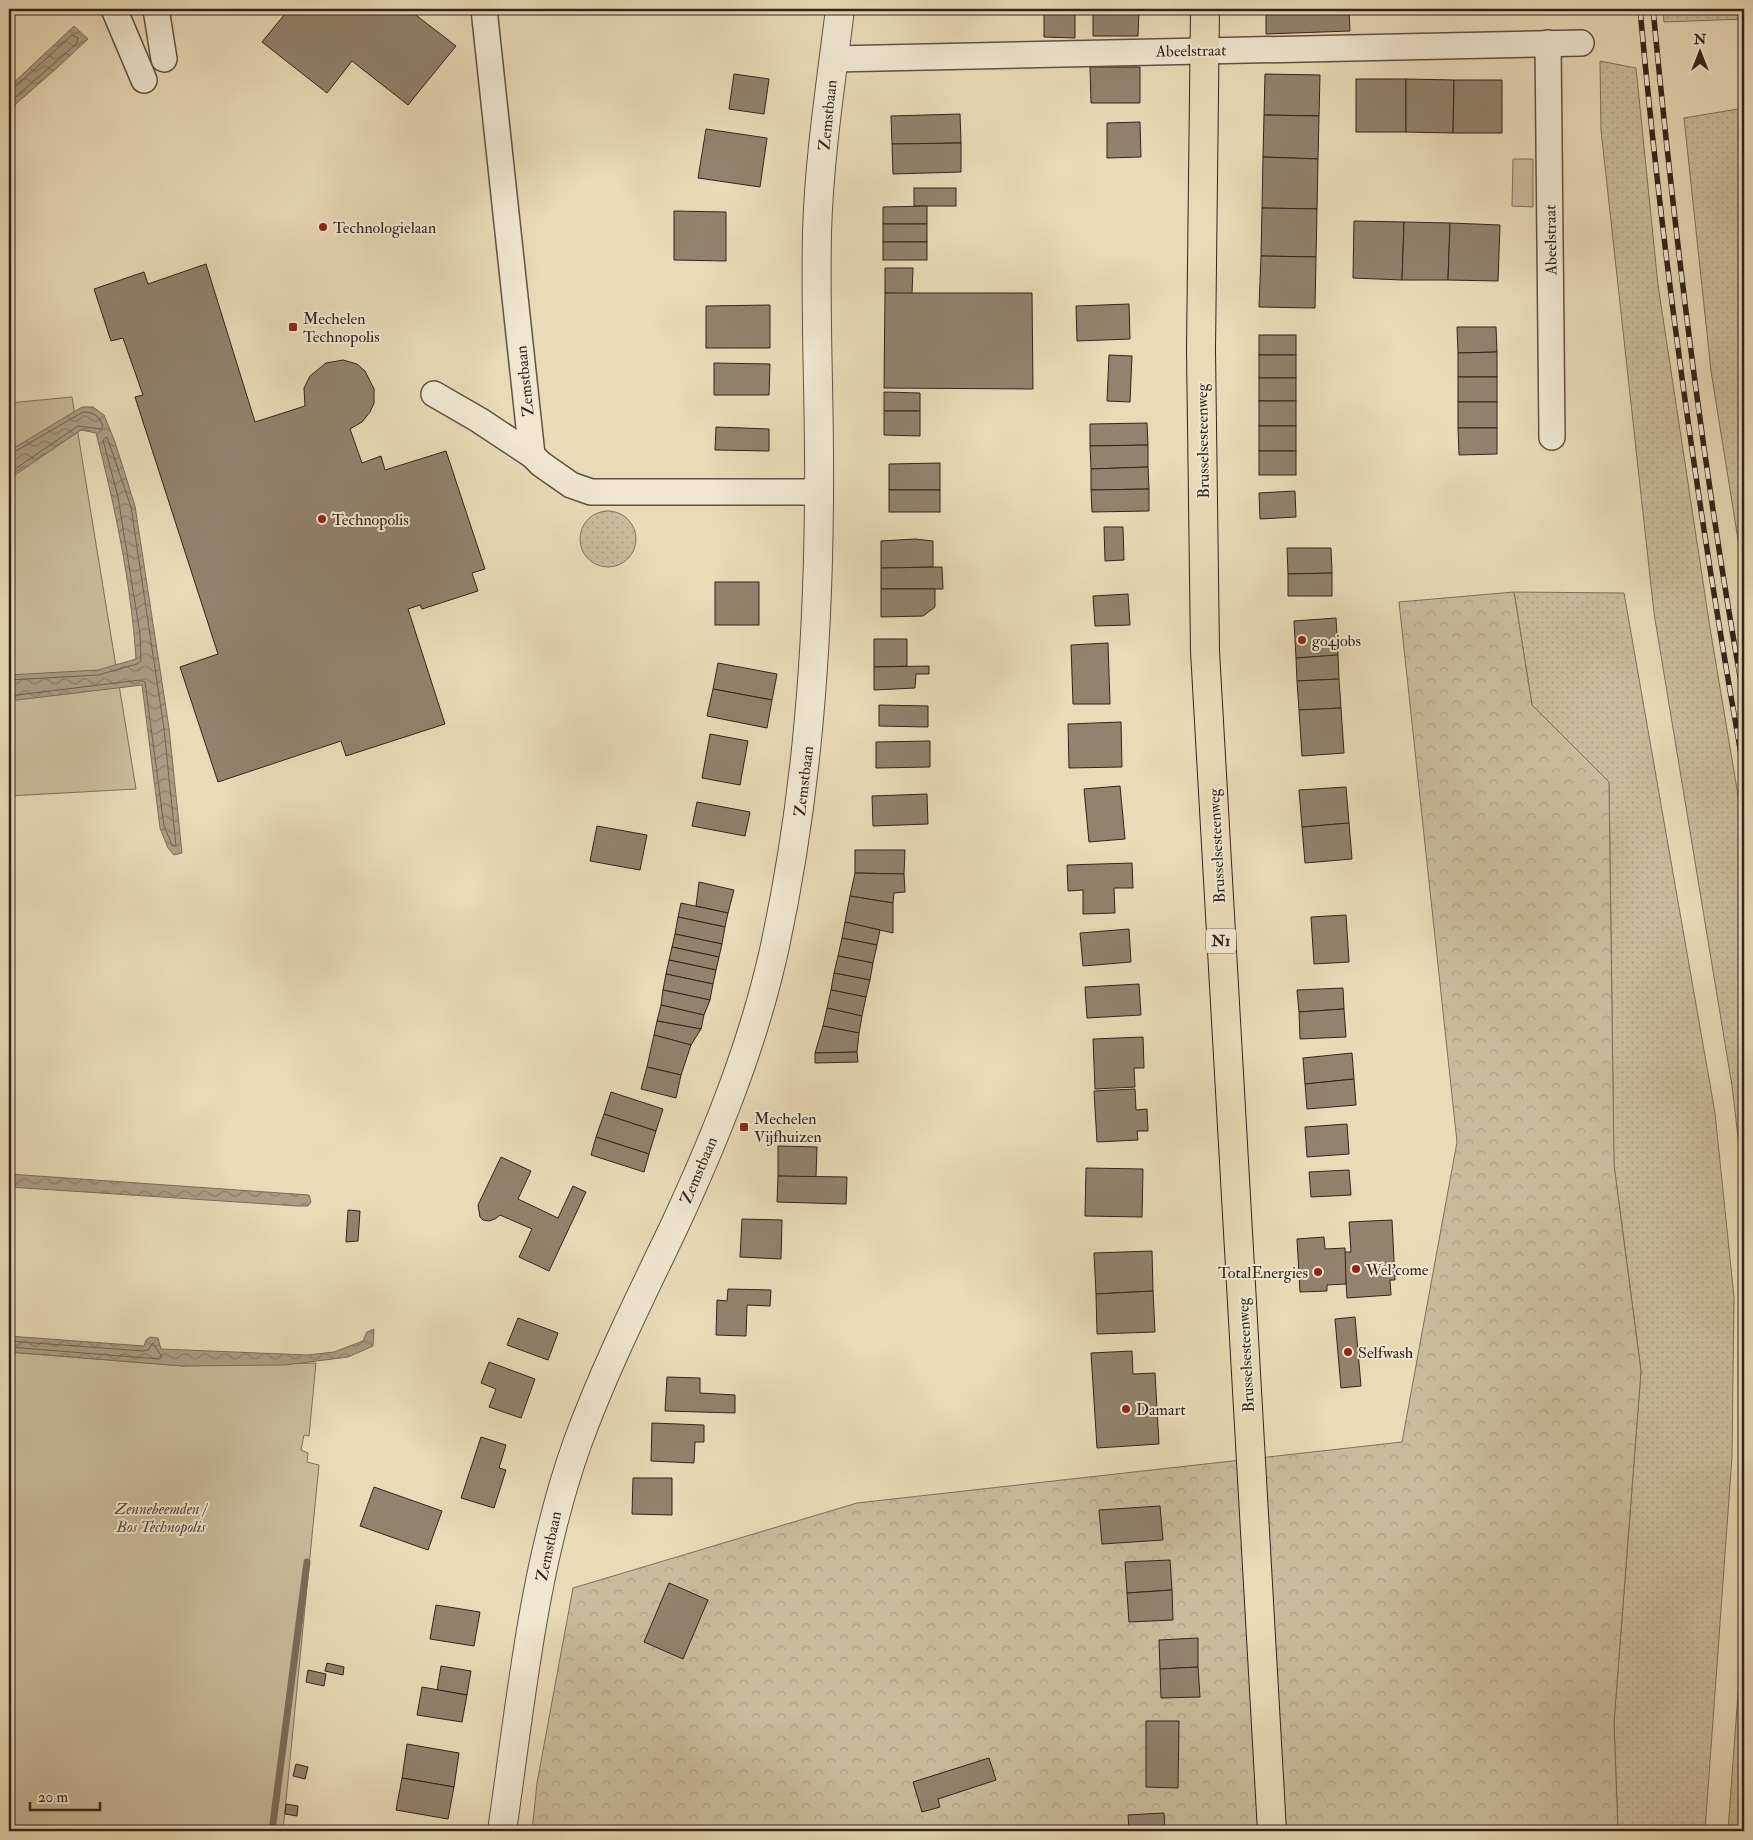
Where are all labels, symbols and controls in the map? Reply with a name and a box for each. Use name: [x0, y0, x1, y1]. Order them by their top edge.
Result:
north arrow: [1676, 28, 1726, 78]
text: N: [1693, 31, 1707, 48]
street label: Abeelstraat: [1155, 40, 1226, 62]
street label: Zemstbaan: [814, 79, 842, 151]
street label: Abeelstraat: [1540, 205, 1562, 276]
place label: Technologielaan: [333, 218, 436, 238]
marker: Technologielaan: [317, 221, 329, 233]
place label: Mechelen Technopolis: [303, 309, 380, 348]
marker: Mechelen Technopolis: [287, 321, 299, 333]
street label: Zemstbaan: [511, 345, 539, 417]
street label: Brusselsesteenweg: [1192, 382, 1214, 499]
place label: Technopolis: [332, 510, 409, 531]
marker: Technopolis: [316, 513, 328, 525]
place label: go4jobs: [1312, 631, 1361, 651]
marker: go4jobs: [1296, 634, 1308, 646]
street label: Zemstbaan: [790, 745, 818, 818]
street label: Brusselsesteenweg: [1204, 787, 1230, 904]
road number: N1: [1206, 928, 1236, 954]
place label: Mechelen Vijfhuizen: [754, 1109, 822, 1147]
marker: Mechelen Vijfhuizen: [738, 1121, 750, 1133]
street label: Zemstbaan: [676, 1134, 722, 1207]
place label: Wel'come: [1365, 1260, 1429, 1280]
place label: TotalEnergies: [1218, 1263, 1308, 1283]
marker: Wel'come: [1350, 1263, 1362, 1275]
marker: TotalEnergies: [1312, 1266, 1324, 1278]
street label: Brusselsesteenweg: [1233, 1296, 1259, 1413]
place label: Selfwash: [1358, 1343, 1414, 1363]
marker: Selfwash: [1342, 1346, 1354, 1358]
place label: Damart: [1136, 1400, 1186, 1420]
marker: Damart: [1120, 1403, 1132, 1415]
park label: Zennebeemden / Bos Technopolis: [114, 1499, 209, 1537]
street label: Zemstbaan: [532, 1509, 566, 1583]
scale bar: [30, 1780, 100, 1812]
text: 20 m: [38, 1788, 68, 1807]

